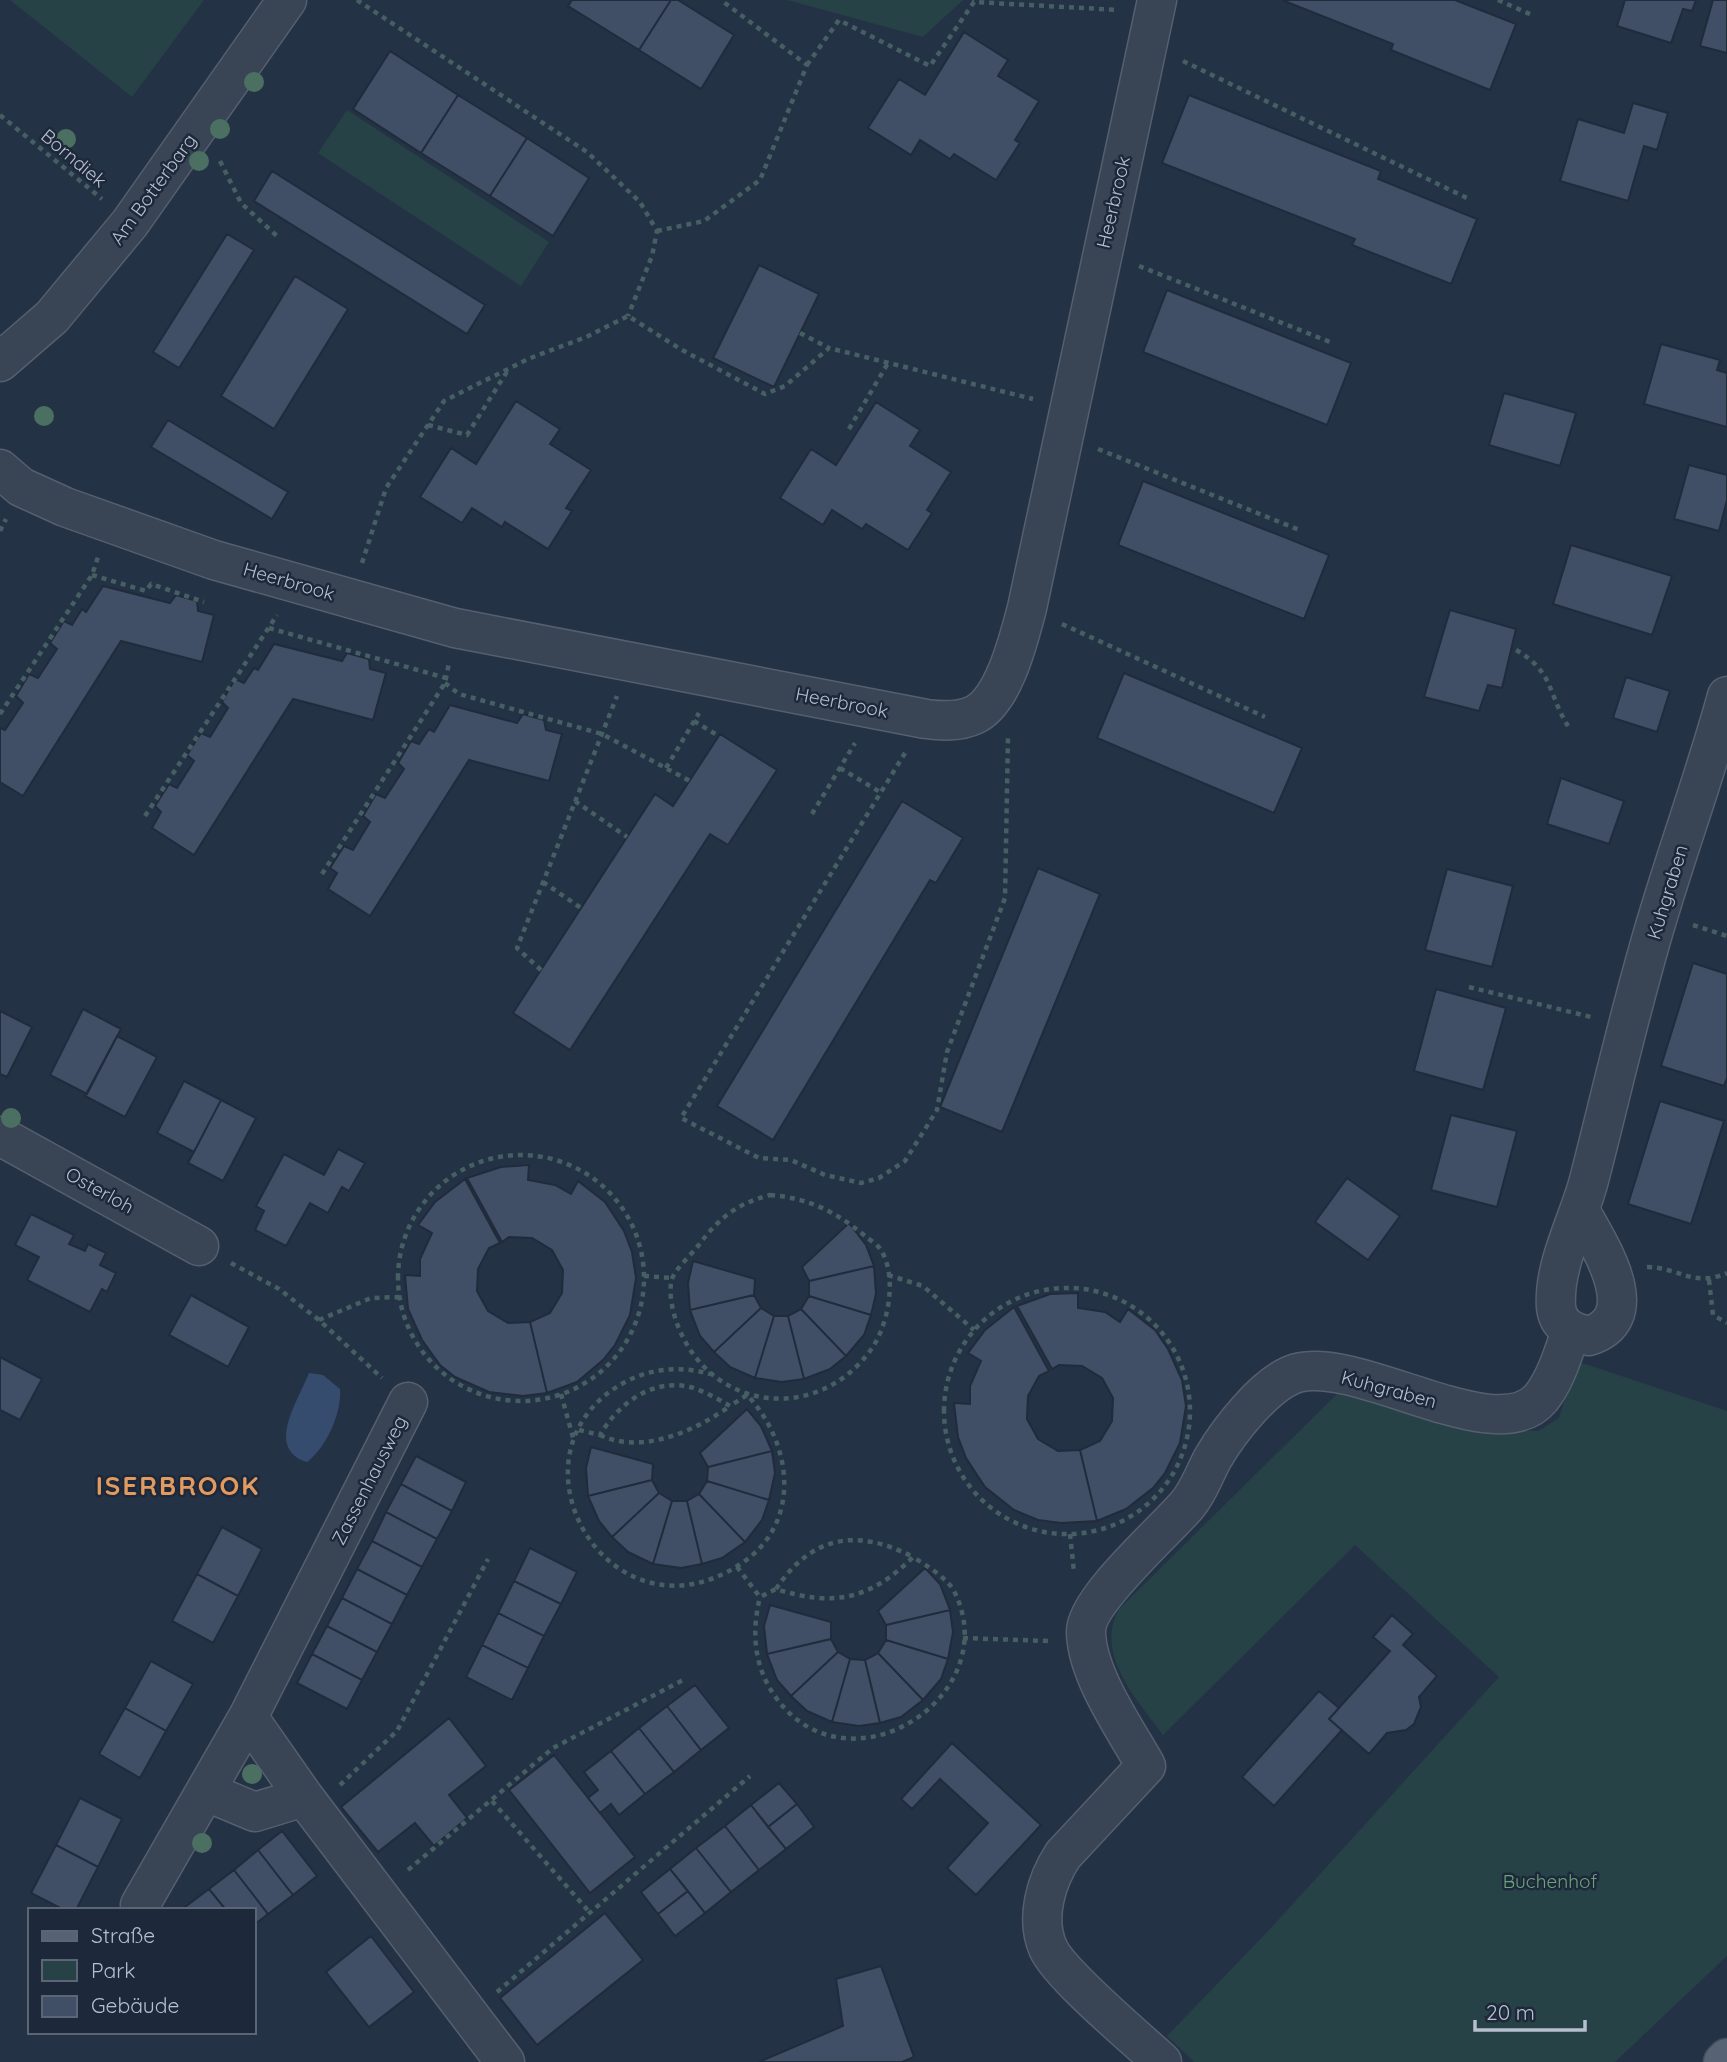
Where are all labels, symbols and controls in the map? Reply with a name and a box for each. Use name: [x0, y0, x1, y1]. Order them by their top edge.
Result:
street label: Borndiek: [36, 124, 112, 192]
street label: Am Botterbarg: [105, 129, 201, 249]
street label: Heerbrook: [1091, 154, 1135, 250]
street label: Heerbrook: [241, 557, 337, 605]
street label: Heerbrook: [794, 681, 890, 723]
street label: Kuhgraben: [1641, 842, 1693, 942]
street label: Osterloh: [62, 1161, 138, 1219]
street label: Kuhgraben: [1339, 1365, 1439, 1413]
street label: Zassenhausweg: [326, 1411, 412, 1549]
district label: ISERBROOK: [96, 1469, 260, 1502]
park label: Buchenhof: [1503, 1869, 1597, 1893]
legend: [28, 1908, 256, 2034]
text: Straße: [91, 1922, 155, 1948]
text: Park: [91, 1957, 135, 1983]
scale bar: [1475, 1988, 1585, 2032]
text: Gebäude: [91, 1992, 179, 2018]
text: 20 m: [1486, 1999, 1535, 2025]

